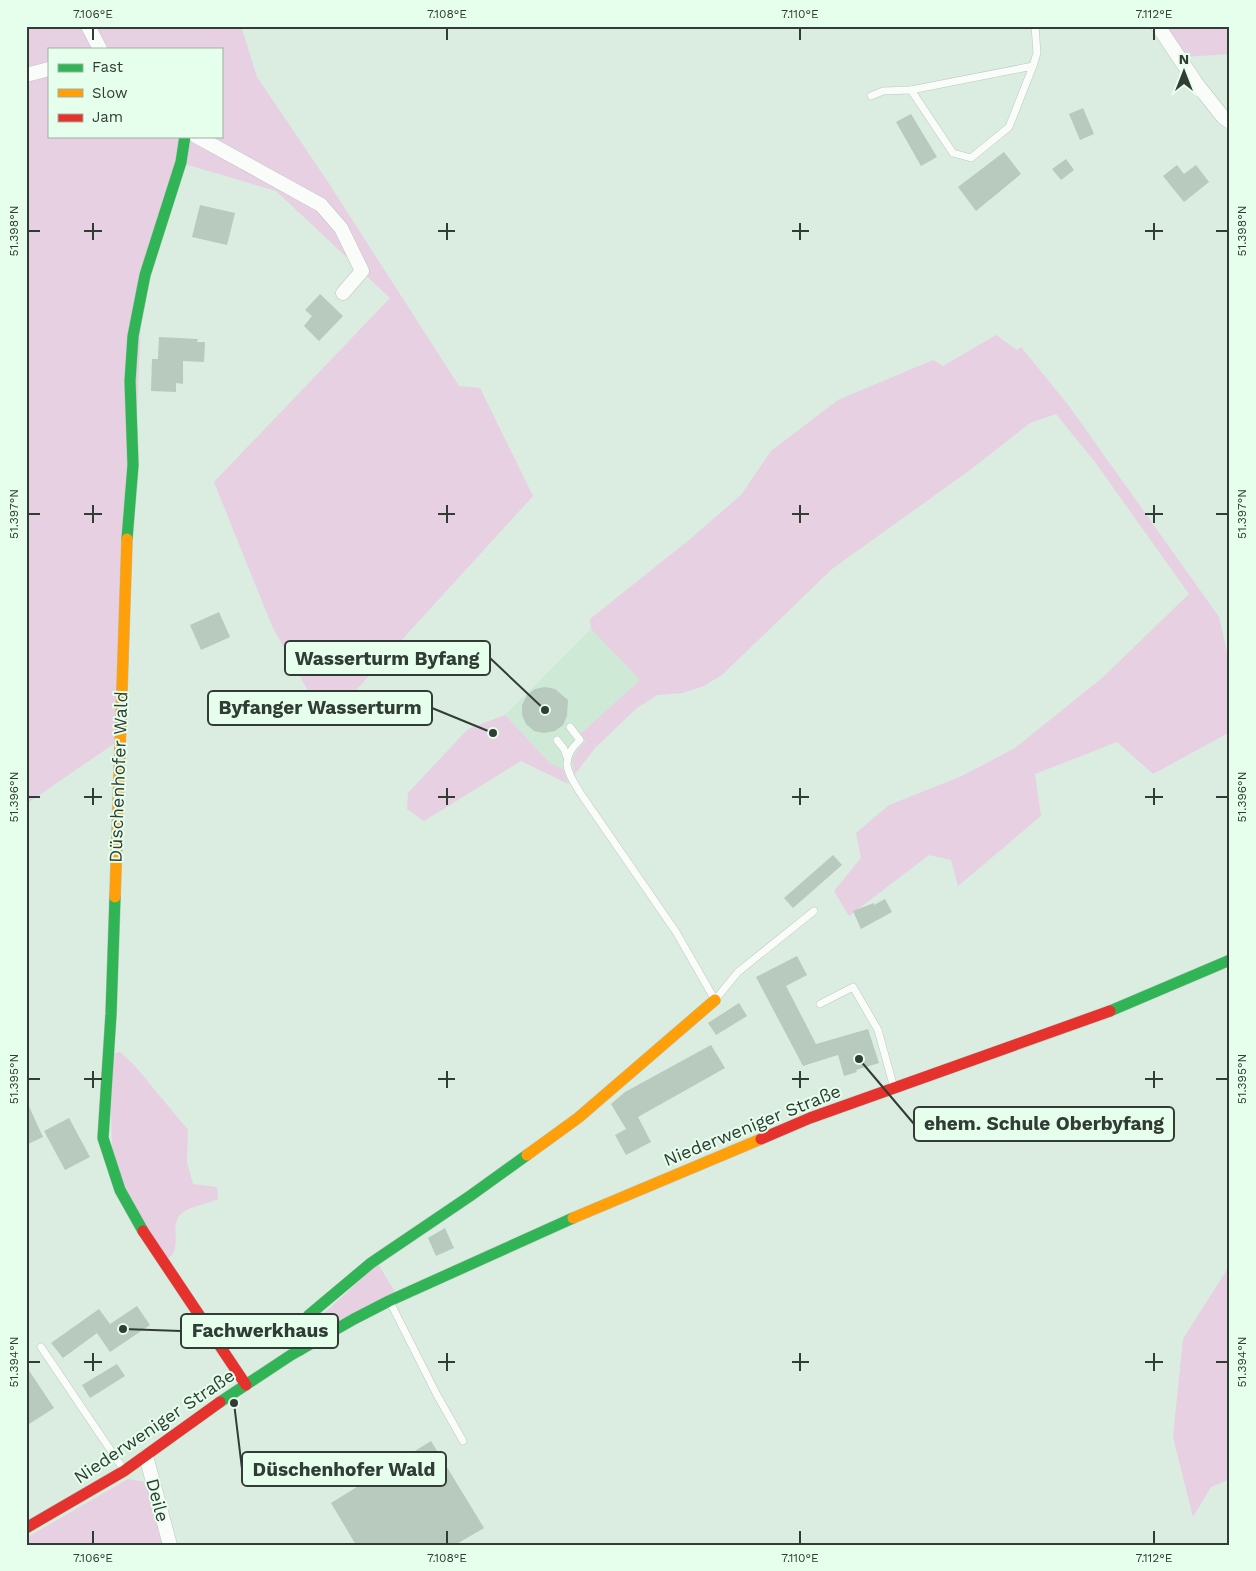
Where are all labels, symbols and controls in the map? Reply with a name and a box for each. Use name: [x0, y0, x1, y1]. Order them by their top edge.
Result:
text: 7.106°E: [73, 7, 113, 21]
text: 7.108°E: [427, 7, 467, 21]
text: 7.110°E: [781, 7, 819, 21]
text: 7.112°E: [1136, 7, 1173, 21]
legend: [48, 48, 222, 138]
north arrow: [1158, 48, 1208, 98]
text: N: [1179, 51, 1189, 67]
text: Fast: [92, 58, 124, 76]
text: Slow: [92, 84, 128, 102]
text: Jam: [92, 108, 123, 126]
text: 51.398°N: [7, 206, 21, 256]
text: 51.398°N: [1235, 206, 1249, 256]
text: 51.397°N: [7, 489, 21, 539]
text: 51.397°N: [1235, 489, 1249, 539]
callout: Wasserturm Byfang: [285, 641, 490, 675]
text: Wasserturm Byfang: [295, 647, 480, 670]
street label: Düschenhofer Wald: [105, 691, 131, 863]
callout: Byfanger Wasserturm: [208, 691, 432, 725]
text: Byfanger Wasserturm: [218, 696, 422, 719]
text: 51.396°N: [7, 772, 21, 822]
text: 51.396°N: [1235, 772, 1249, 822]
text: 51.395°N: [7, 1054, 21, 1104]
text: 51.395°N: [1235, 1054, 1249, 1104]
street label: Niederweniger Straße: [660, 1080, 844, 1170]
callout: ehem. Schule Oberbyfang: [914, 1107, 1174, 1141]
text: ehem. Schule Oberbyfang: [924, 1112, 1164, 1135]
callout: Fachwerkhaus: [181, 1314, 338, 1348]
text: Fachwerkhaus: [192, 1319, 328, 1342]
text: 51.394°N: [7, 1337, 21, 1387]
text: 51.394°N: [1235, 1337, 1249, 1387]
street label: Niederweniger Straße: [70, 1364, 238, 1488]
callout: Düschenhofer Wald: [242, 1452, 446, 1486]
text: Düschenhofer Wald: [253, 1458, 435, 1481]
street label: Deile: [142, 1476, 174, 1524]
text: 7.106°E: [73, 1551, 113, 1565]
text: 7.108°E: [427, 1551, 467, 1565]
text: 7.110°E: [781, 1551, 819, 1565]
text: 7.112°E: [1136, 1551, 1173, 1565]

